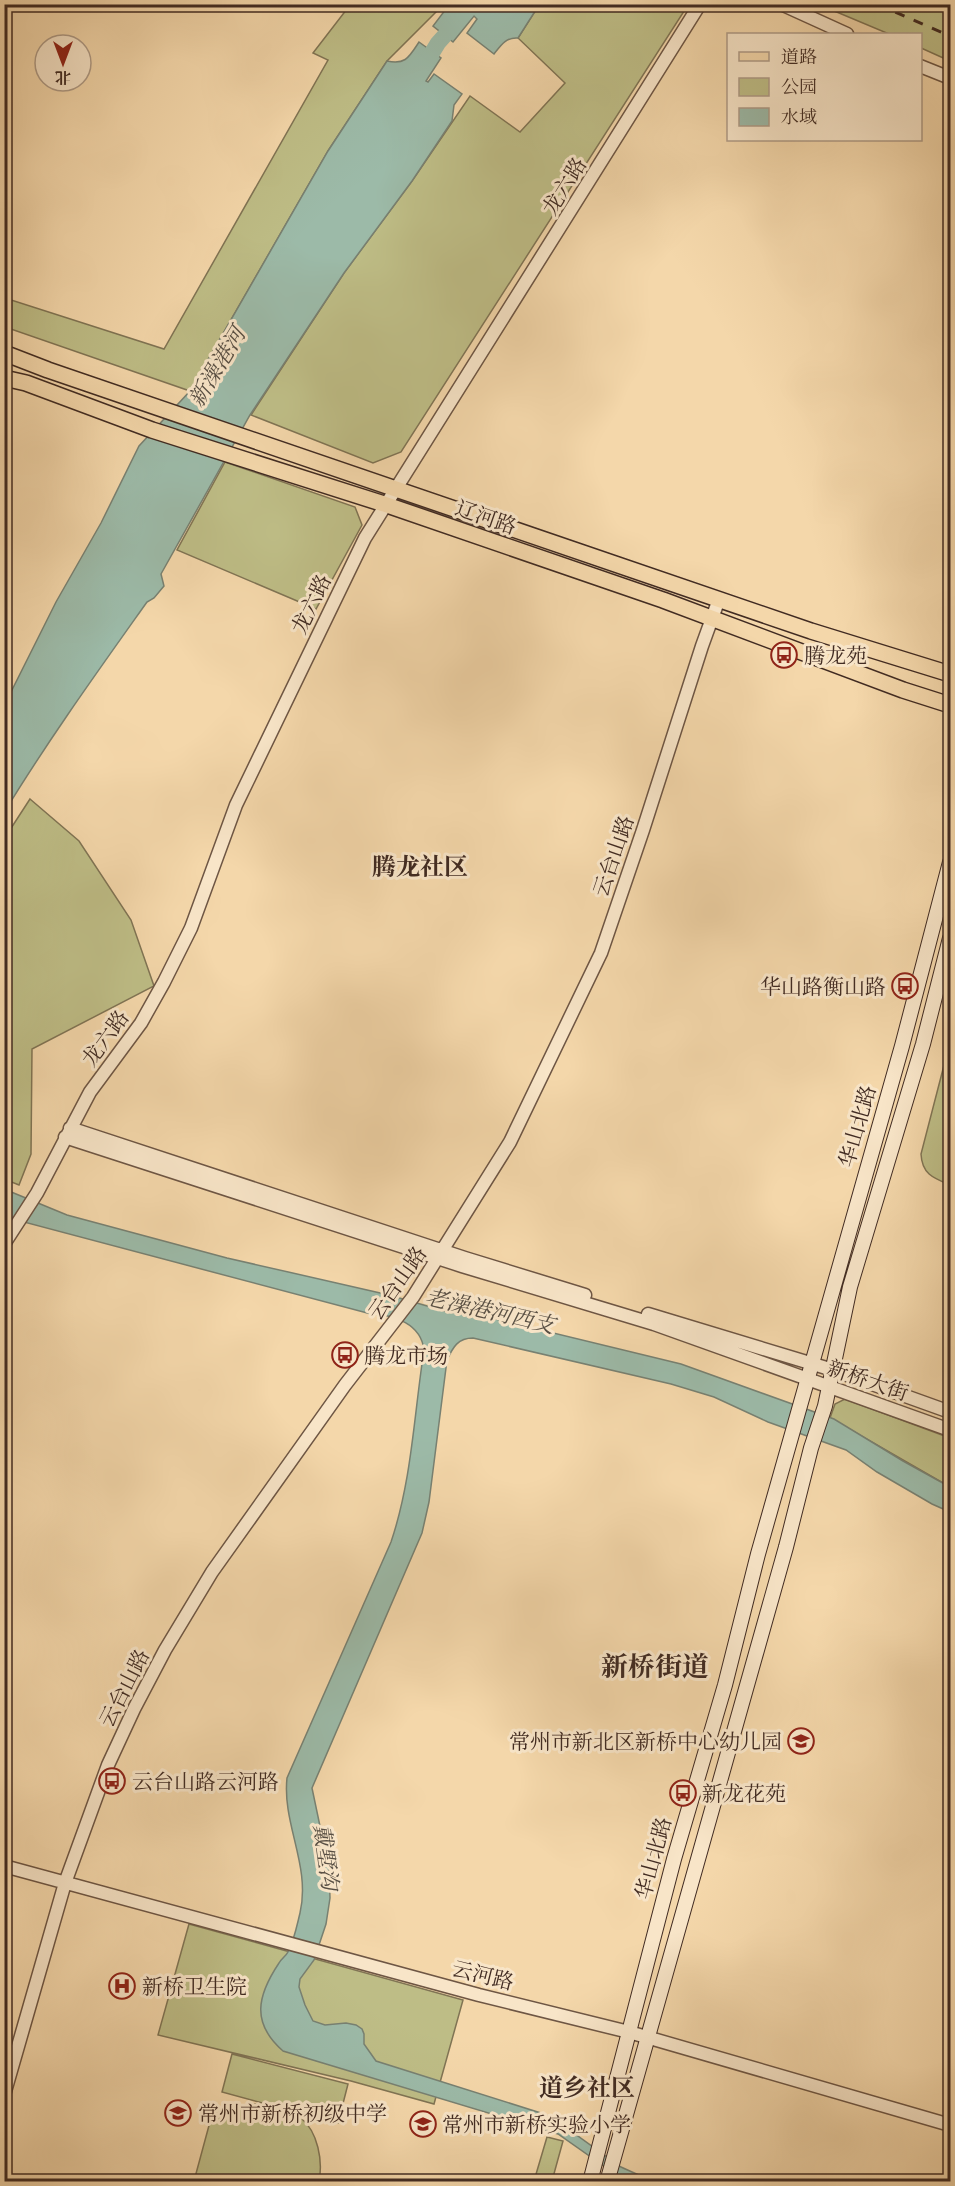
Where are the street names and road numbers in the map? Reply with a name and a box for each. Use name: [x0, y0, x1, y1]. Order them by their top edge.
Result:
street label: 龙六路: [537, 153, 591, 219]
street label: 辽河路: [452, 495, 520, 539]
street label: 龙六路: [286, 570, 336, 638]
street label: 云台山路: [588, 812, 638, 900]
street label: 龙六路: [76, 1005, 134, 1071]
street label: 华山北路: [833, 1082, 881, 1170]
street label: 云台山路: [363, 1241, 431, 1325]
street label: 新桥大街: [824, 1355, 912, 1405]
street label: 云台山路: [94, 1645, 154, 1731]
street label: 华山北路: [630, 1814, 676, 1902]
street label: 云河路: [449, 1955, 517, 1995]

